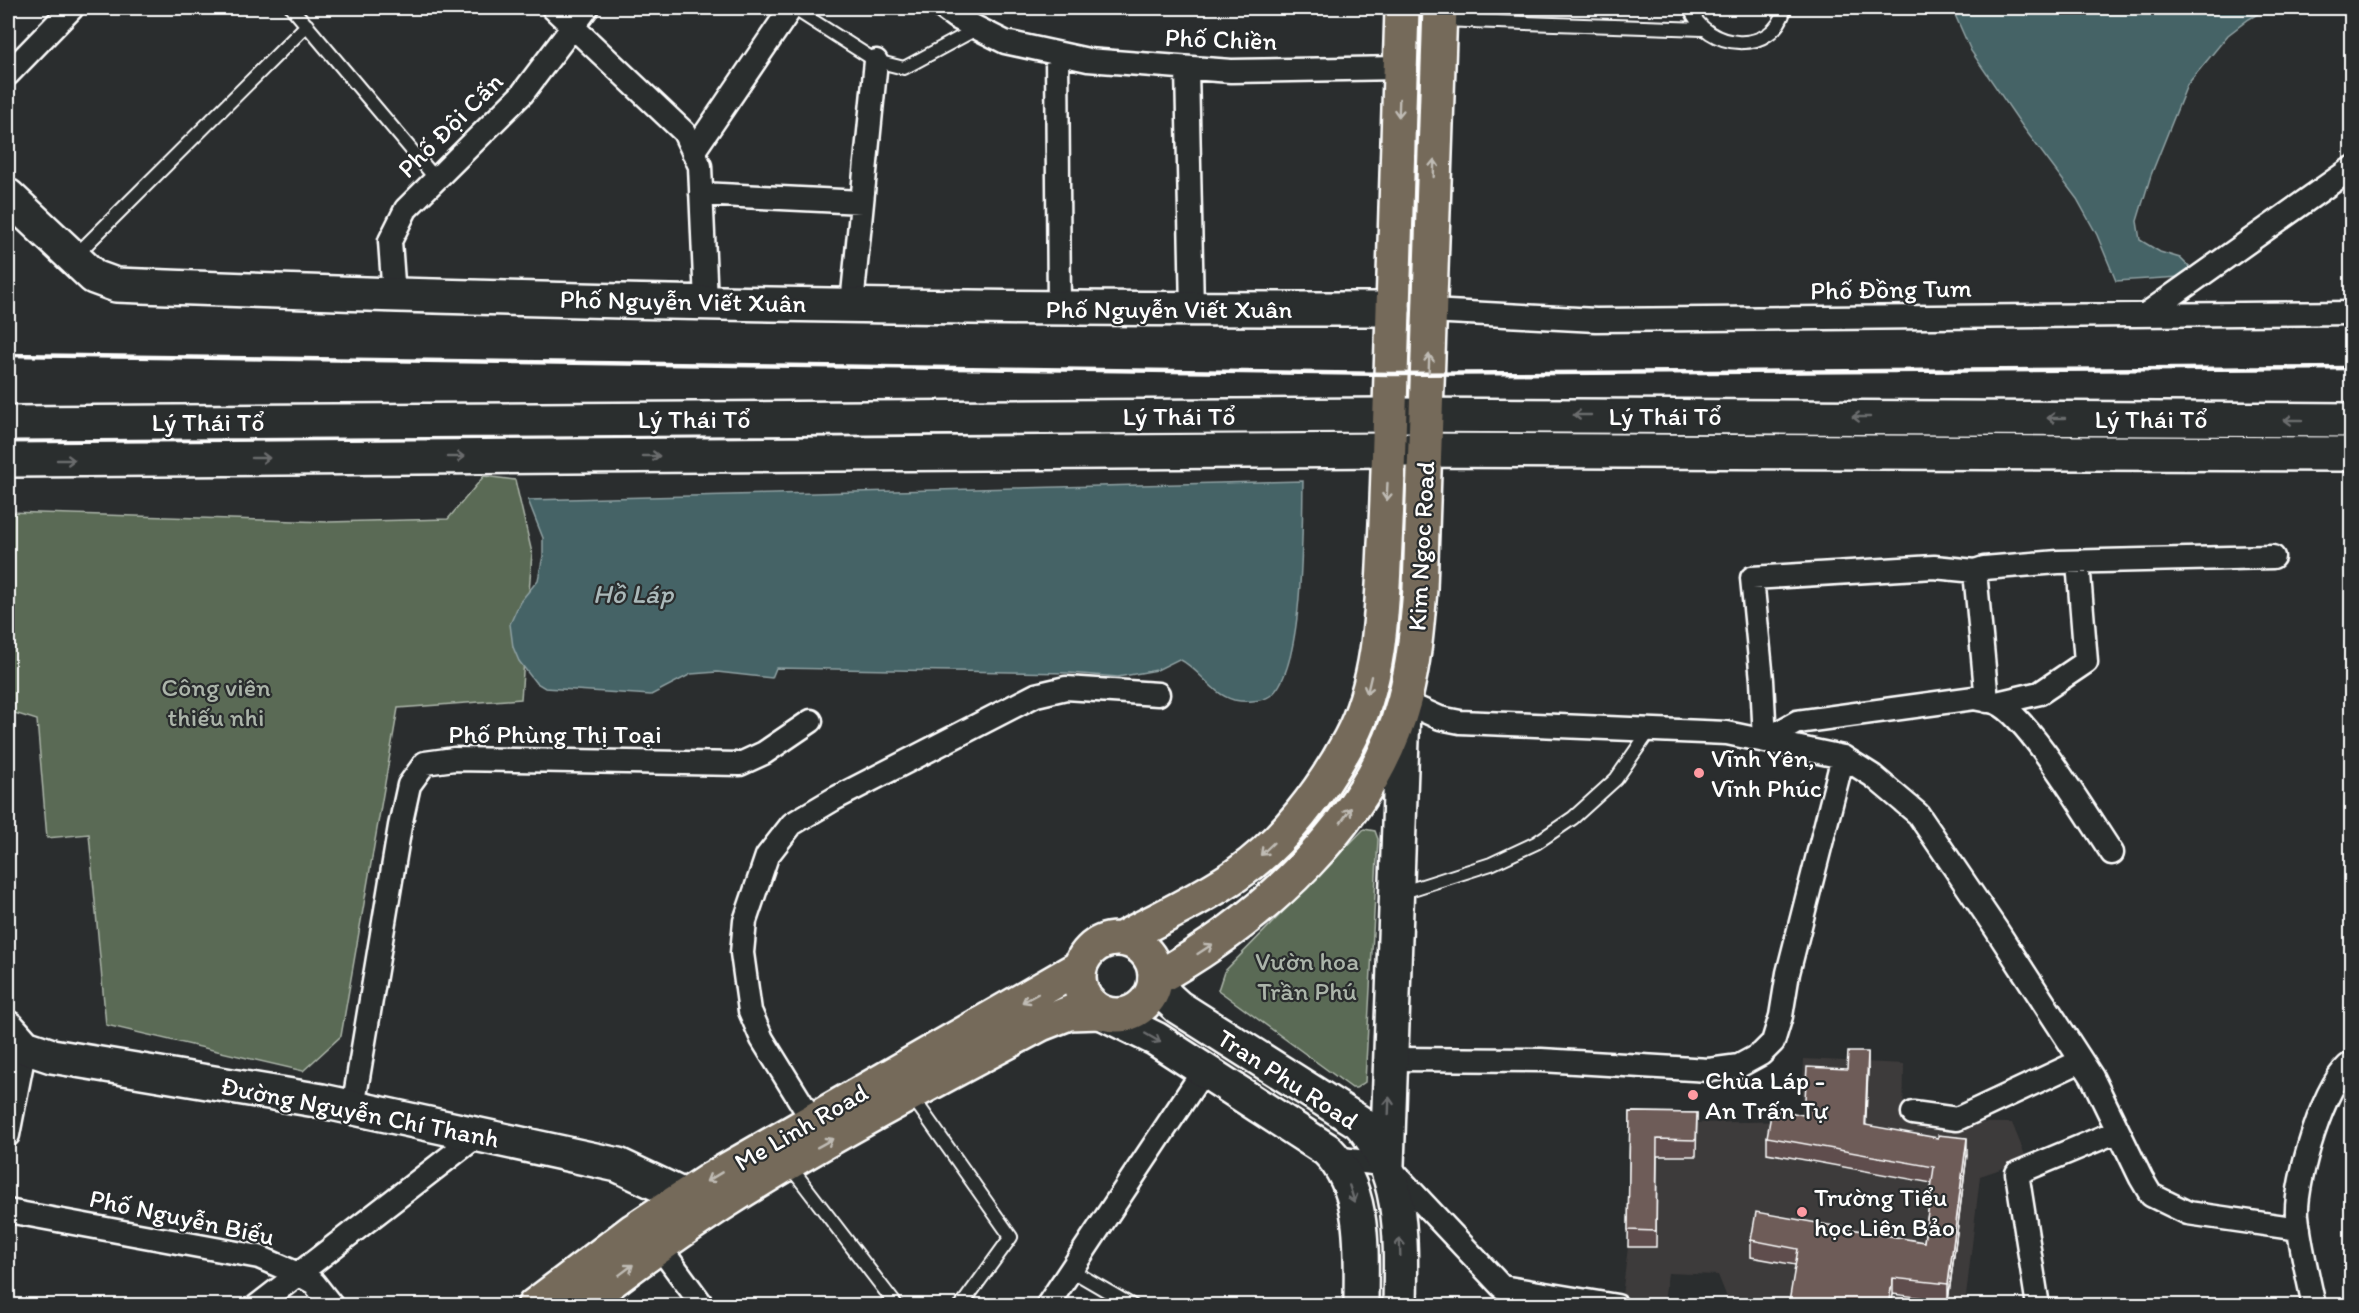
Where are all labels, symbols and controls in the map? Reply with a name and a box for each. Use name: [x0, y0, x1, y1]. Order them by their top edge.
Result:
street label: Phố Chiền: [1164, 21, 1278, 57]
street label: Phố Đội Cấn: [390, 65, 510, 185]
one-way arrow: [1393, 97, 1404, 117]
one-way arrow: [1429, 159, 1440, 179]
street label: Phố Đồng Tum: [1810, 272, 1972, 306]
street label: Phố Nguyễn Viết Xuân: [559, 283, 807, 319]
street label: Phố Nguyễn Viết Xuân: [1046, 293, 1293, 325]
one-way arrow: [1423, 354, 1435, 374]
street label: Lý Thái Tổ: [1122, 400, 1236, 432]
street label: Lý Thái Tổ: [1608, 400, 1722, 432]
street label: Lý Thái Tổ: [637, 403, 751, 435]
street label: Lý Thái Tổ: [2094, 403, 2208, 435]
street label: Lý Thái Tổ: [151, 406, 265, 438]
one-way arrow: [1573, 409, 1593, 421]
one-way arrow: [1852, 411, 1872, 423]
one-way arrow: [2047, 412, 2067, 424]
one-way arrow: [2284, 414, 2304, 426]
one-way arrow: [640, 450, 660, 462]
one-way arrow: [445, 451, 465, 463]
one-way arrow: [250, 453, 270, 464]
one-way arrow: [55, 454, 75, 466]
street label: Kim Ngoc Road: [1401, 460, 1441, 632]
one-way arrow: [1382, 481, 1393, 501]
water label: Hồ Láp: [593, 577, 675, 610]
park label: Công viên thiếu nhi: [161, 671, 271, 733]
one-way arrow: [1363, 676, 1375, 695]
street label: Phố Phùng Thị Toại: [448, 718, 662, 750]
place label: Vĩnh Yên, Vĩnh Phúc: [1711, 742, 1822, 804]
marker: Vĩnh Yên, Vĩnh Phúc: [1692, 766, 1706, 780]
one-way arrow: [1340, 808, 1352, 824]
one-way arrow: [1260, 842, 1275, 856]
one-way arrow: [1197, 943, 1213, 955]
park label: Vườn hoa Trần Phú: [1255, 945, 1359, 1007]
one-way arrow: [1022, 992, 1039, 1004]
street label: Tran Phu Road: [1211, 1021, 1365, 1137]
one-way arrow: [1144, 1033, 1161, 1045]
place label: Chùa Láp - An Trấn Tự: [1705, 1064, 1829, 1126]
street label: Đường Nguyễn Chí Thanh: [218, 1069, 502, 1155]
street label: Me Linh Road: [728, 1076, 874, 1178]
marker: Chùa Láp - An Trấn Tự: [1686, 1088, 1700, 1102]
one-way arrow: [1383, 1097, 1395, 1117]
one-way arrow: [816, 1137, 833, 1149]
one-way arrow: [706, 1171, 723, 1183]
place label: Trường Tiểu học Liên Bảo: [1814, 1181, 1955, 1243]
street label: Phố Nguyễn Biểu: [86, 1182, 278, 1252]
one-way arrow: [1348, 1184, 1359, 1203]
marker: Trường Tiểu học Liên Bảo: [1795, 1205, 1809, 1219]
one-way arrow: [1395, 1238, 1406, 1258]
one-way arrow: [617, 1264, 633, 1277]

